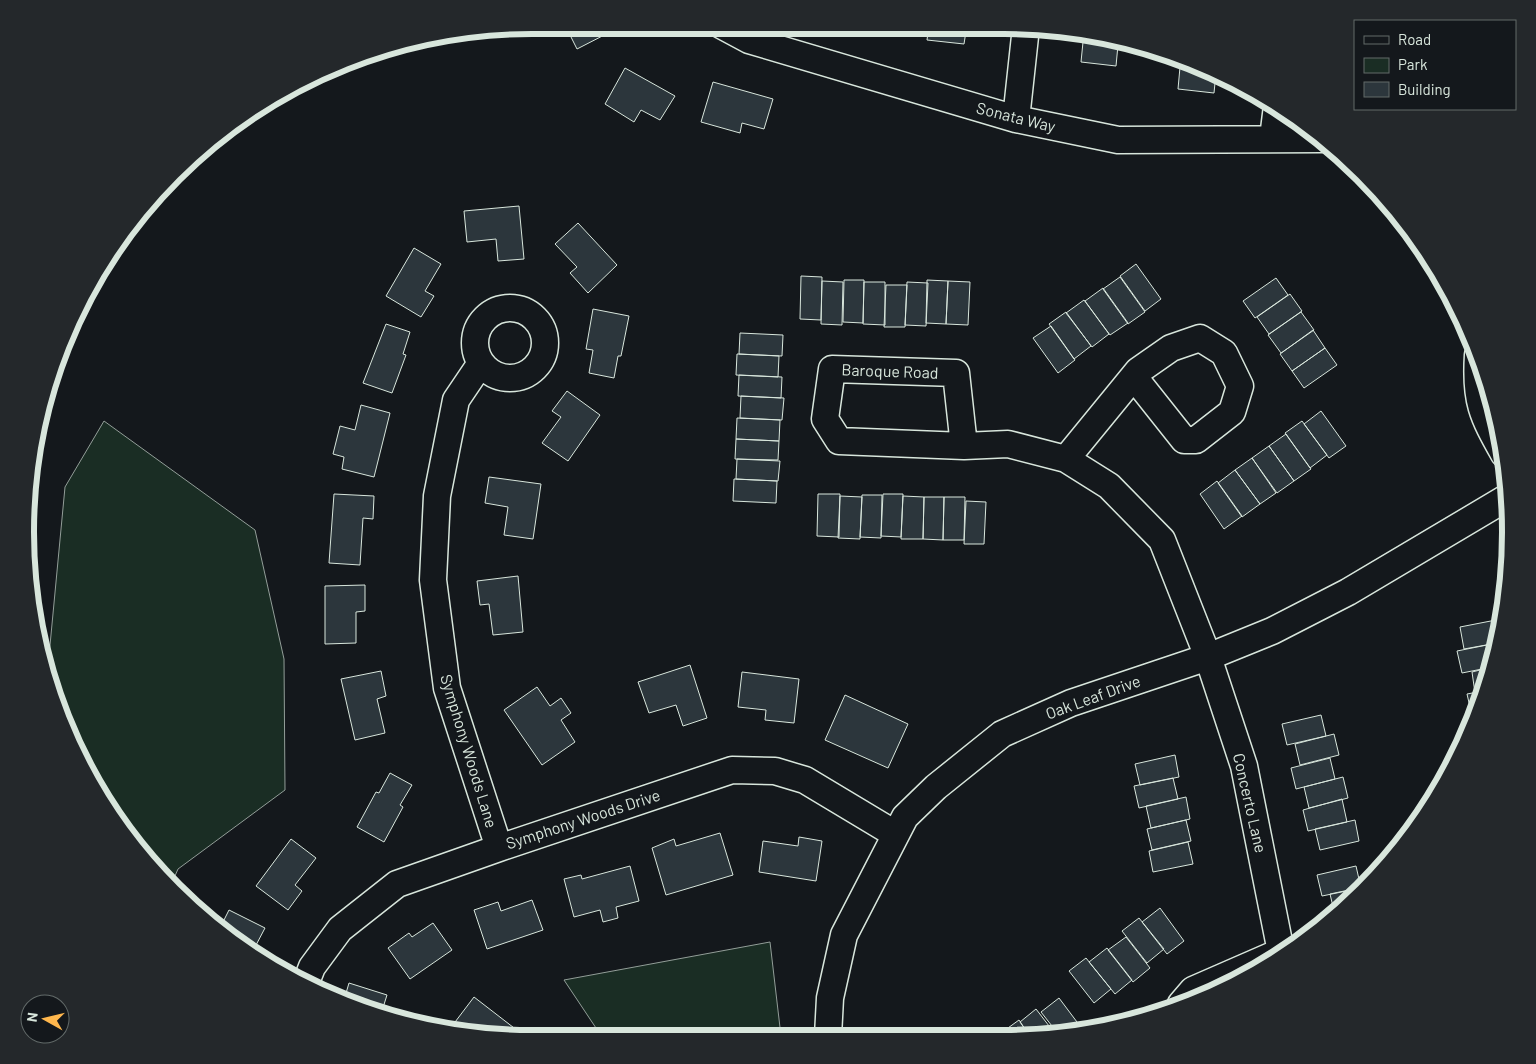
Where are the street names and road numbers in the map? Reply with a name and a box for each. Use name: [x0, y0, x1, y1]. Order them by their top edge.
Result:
street label: Sonata Way: [975, 98, 1058, 136]
street label: Baroque Road: [841, 359, 939, 382]
street label: Oak Leaf Drive: [1043, 671, 1143, 722]
street label: Symphony Woods Lane: [437, 672, 502, 830]
street label: Concerto Lane: [1230, 751, 1271, 855]
street label: Symphony Woods Drive: [503, 785, 662, 852]

